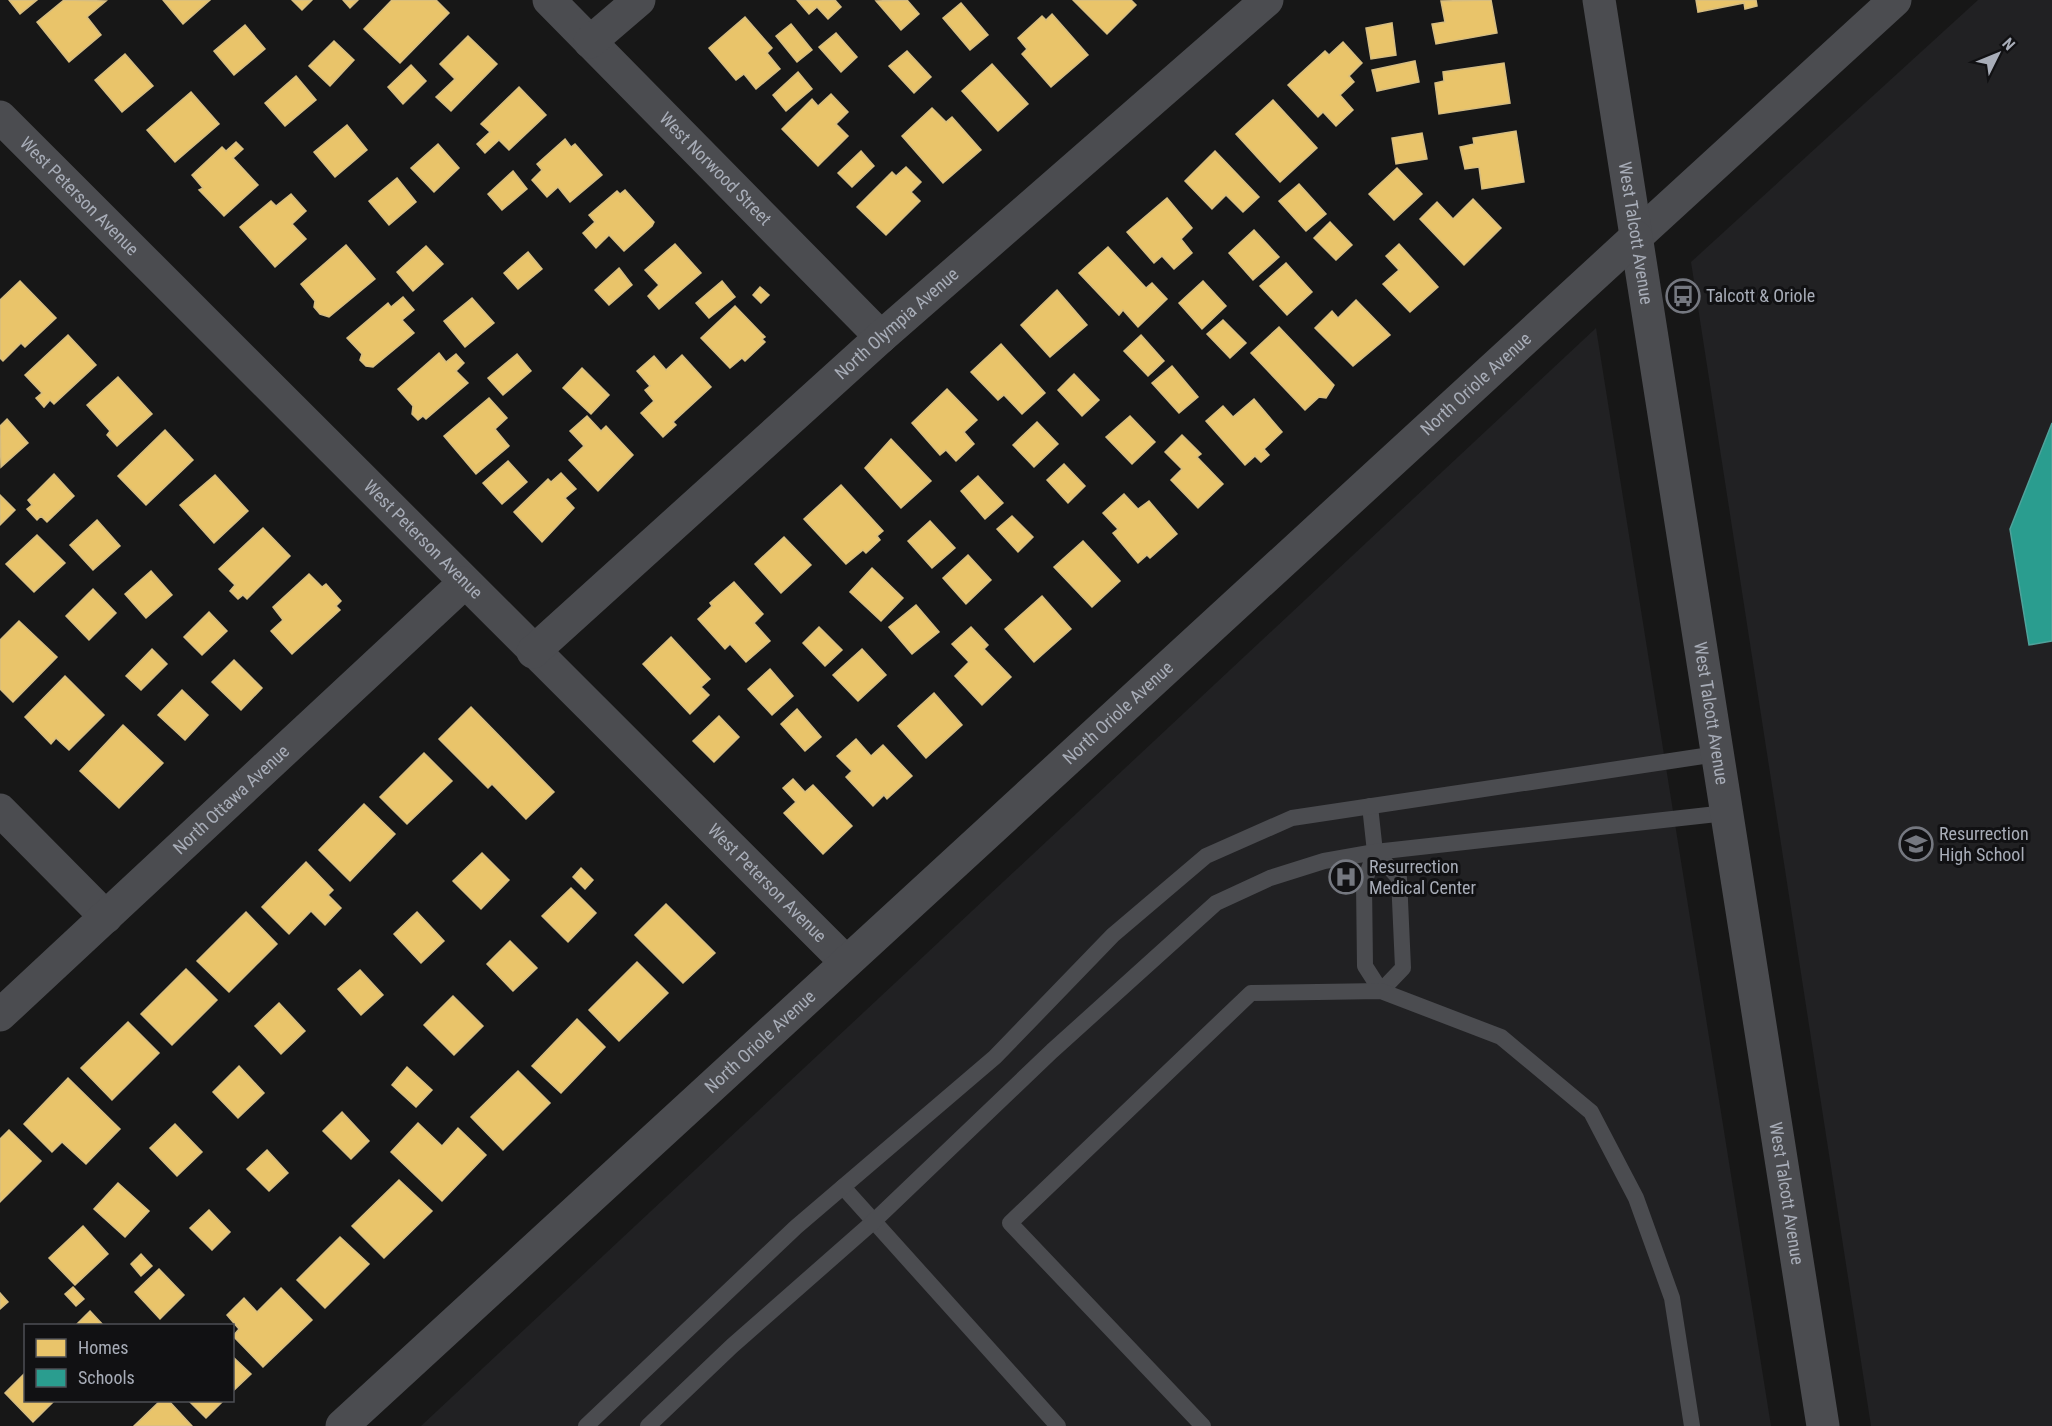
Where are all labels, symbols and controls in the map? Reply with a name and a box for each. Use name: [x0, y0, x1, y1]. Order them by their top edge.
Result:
north arrow: [1968, 24, 2028, 84]
text: N: [1998, 34, 2019, 54]
street label: West Norwood Street: [655, 108, 776, 229]
street label: West Peterson Avenue: [16, 132, 143, 259]
street label: West Talcott Avenue: [1615, 160, 1658, 306]
street label: North Olympia Avenue: [830, 263, 963, 384]
bus stop icon: Talcott & Oriole: [1665, 278, 1701, 314]
place label: Talcott & Oriole: [1706, 285, 1815, 306]
street label: North Oriole Avenue: [1416, 328, 1535, 440]
street label: West Peterson Avenue: [360, 476, 487, 603]
street label: West Talcott Avenue: [1690, 640, 1733, 786]
street label: North Oriole Avenue: [1058, 657, 1177, 768]
street label: North Ottawa Avenue: [169, 740, 293, 858]
street label: West Peterson Avenue: [704, 819, 831, 946]
place label: Resurrection High School: [1939, 823, 2029, 865]
school or university icon: Resurrection High School: [1898, 826, 1934, 862]
place label: Resurrection Medical Center: [1369, 856, 1476, 898]
hospital icon: Resurrection Medical Center: [1328, 859, 1364, 895]
street label: North Oriole Avenue: [700, 985, 819, 1097]
street label: West Talcott Avenue: [1765, 1120, 1809, 1266]
legend: [24, 1324, 234, 1402]
text: Homes: [78, 1337, 128, 1358]
text: Schools: [78, 1367, 135, 1388]

